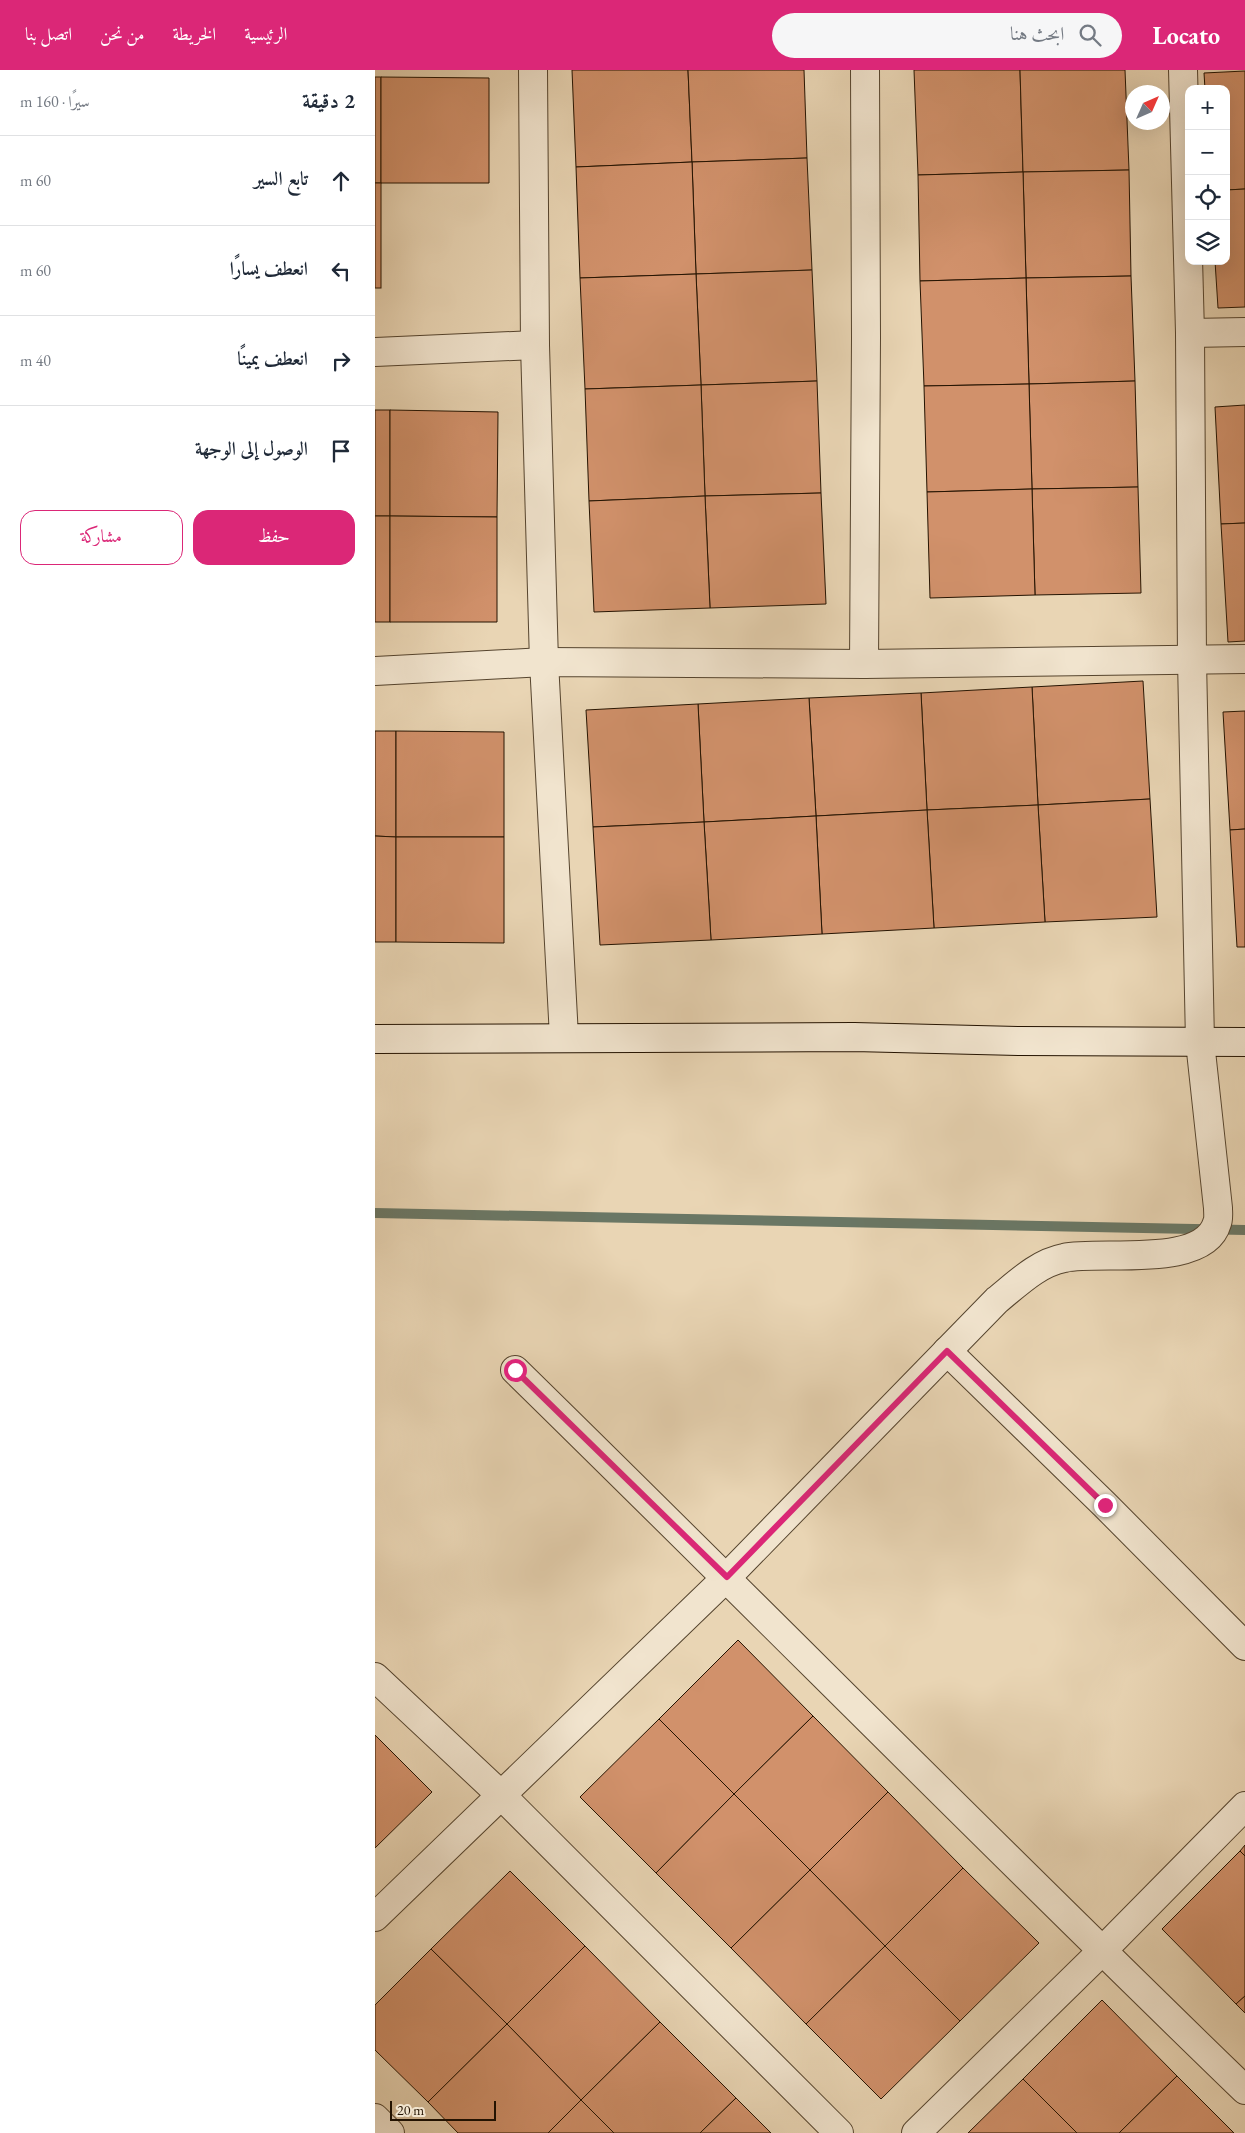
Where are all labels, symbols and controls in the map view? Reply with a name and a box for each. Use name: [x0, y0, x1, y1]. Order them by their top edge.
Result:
search box: [772, 13, 1122, 58]
text: Locato: [1152, 20, 1220, 51]
text: ابحث هنا: [1010, 21, 1064, 46]
icon: search: [1076, 21, 1104, 49]
text: اتصل بنا: [25, 22, 72, 45]
text: من نحن: [100, 22, 144, 45]
text: الخريطة: [172, 22, 216, 45]
text: الرئيسية: [244, 22, 287, 45]
north arrow: [1125, 85, 1170, 130]
map controls: [1185, 85, 1230, 265]
button: +: [1185, 85, 1230, 130]
text: 2 دقيقة: [302, 87, 355, 114]
text: سيرًا · 160 m: [20, 91, 90, 112]
button: −: [1185, 130, 1230, 175]
text: تابع السير: [254, 166, 308, 191]
icon: ahead: [327, 167, 355, 195]
text: 60 m: [20, 170, 51, 191]
button: locate: [1185, 175, 1230, 220]
button: layers: [1185, 220, 1230, 265]
text: انعطف يسارًا: [230, 256, 308, 281]
icon: left: [327, 257, 355, 285]
text: 60 m: [20, 260, 51, 281]
text: انعطف يمينًا: [237, 346, 308, 371]
icon: right: [327, 347, 355, 375]
text: 40 m: [20, 350, 51, 371]
text: الوصول إلى الوجهة: [195, 436, 308, 461]
icon: arrive: [327, 437, 355, 465]
button: مشاركة: [20, 510, 183, 565]
button: حفظ: [193, 510, 355, 565]
route start: [504, 1359, 527, 1382]
route end: [1094, 1494, 1117, 1517]
scale bar: [390, 2098, 496, 2121]
text: 20 m: [397, 2101, 424, 2119]

